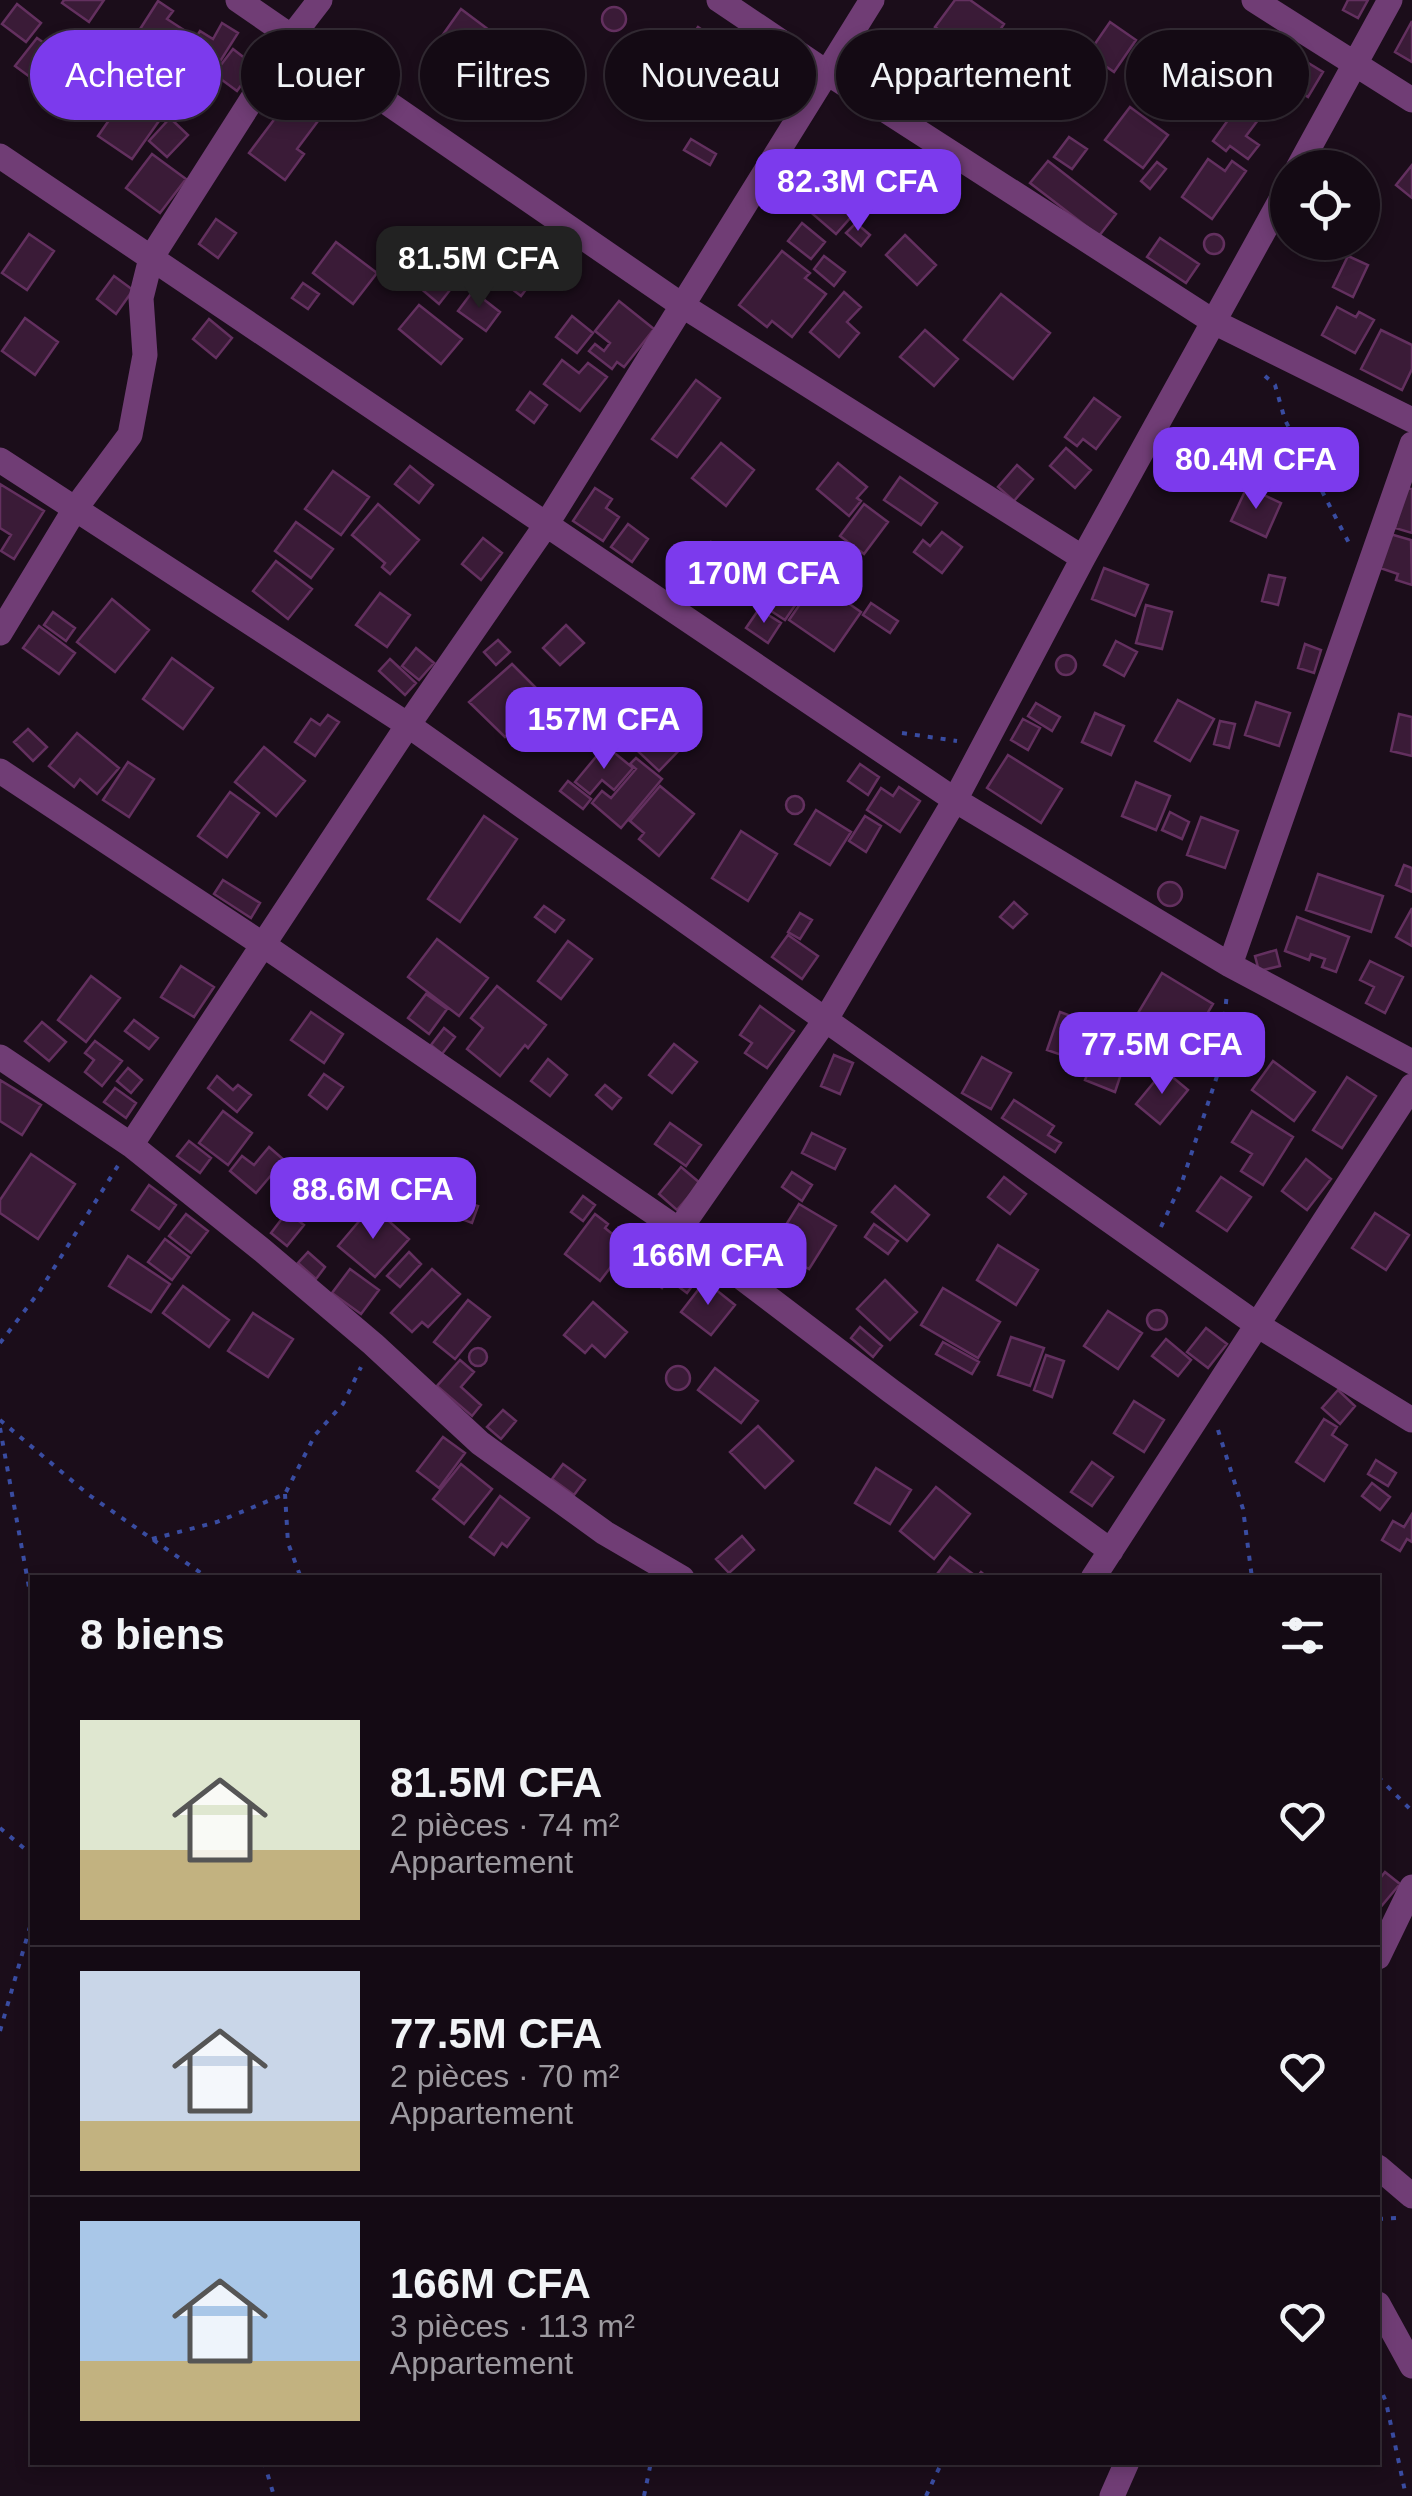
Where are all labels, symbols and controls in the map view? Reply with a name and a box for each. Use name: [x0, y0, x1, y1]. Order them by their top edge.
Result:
chip: Acheter: [30, 30, 221, 120]
chip: Louer: [241, 30, 400, 120]
chip: Filtres: [420, 30, 585, 120]
chip: Nouveau: [605, 30, 816, 120]
chip: Appartement: [836, 30, 1106, 120]
chip: Maison: [1126, 30, 1309, 120]
pin: 82.3M CFA: [744, 149, 972, 234]
map controls: [1270, 150, 1380, 260]
button: locate: [1270, 150, 1380, 260]
text: 82.3M CFA: [777, 163, 939, 199]
pin: 81.5M CFA: [365, 226, 593, 311]
text: 81.5M CFA: [398, 240, 560, 276]
pin: 80.4M CFA: [1142, 427, 1370, 512]
text: 80.4M CFA: [1175, 441, 1337, 477]
pin: 170M CFA: [661, 541, 867, 626]
text: 170M CFA: [688, 555, 840, 591]
pin: 157M CFA: [501, 687, 707, 772]
text: 157M CFA: [528, 701, 680, 737]
pin: 77.5M CFA: [1048, 1012, 1276, 1097]
text: 77.5M CFA: [1081, 1026, 1243, 1062]
pin: 88.6M CFA: [259, 1157, 487, 1242]
text: 88.6M CFA: [292, 1171, 454, 1207]
pin: 166M CFA: [605, 1223, 811, 1308]
text: 166M CFA: [632, 1237, 784, 1273]
icon: filters: [1275, 1608, 1330, 1663]
text: 8 biens: [80, 1611, 225, 1658]
text: 81.5M CFA: [390, 1759, 602, 1806]
icon: home: [160, 1760, 280, 1880]
icon: heart: [1275, 1793, 1330, 1848]
text: 2 pièces · 74 m²: [390, 1807, 619, 1843]
text: Appartement: [390, 1844, 573, 1880]
text: 77.5M CFA: [390, 2010, 602, 2057]
icon: home: [160, 2011, 280, 2131]
icon: heart: [1275, 2044, 1330, 2099]
text: 2 pièces · 70 m²: [390, 2058, 619, 2094]
text: Appartement: [390, 2095, 573, 2131]
text: 166M CFA: [390, 2260, 591, 2307]
icon: home: [160, 2261, 280, 2381]
icon: heart: [1275, 2294, 1330, 2349]
text: 3 pièces · 113 m²: [390, 2308, 635, 2344]
text: Appartement: [390, 2345, 573, 2381]

